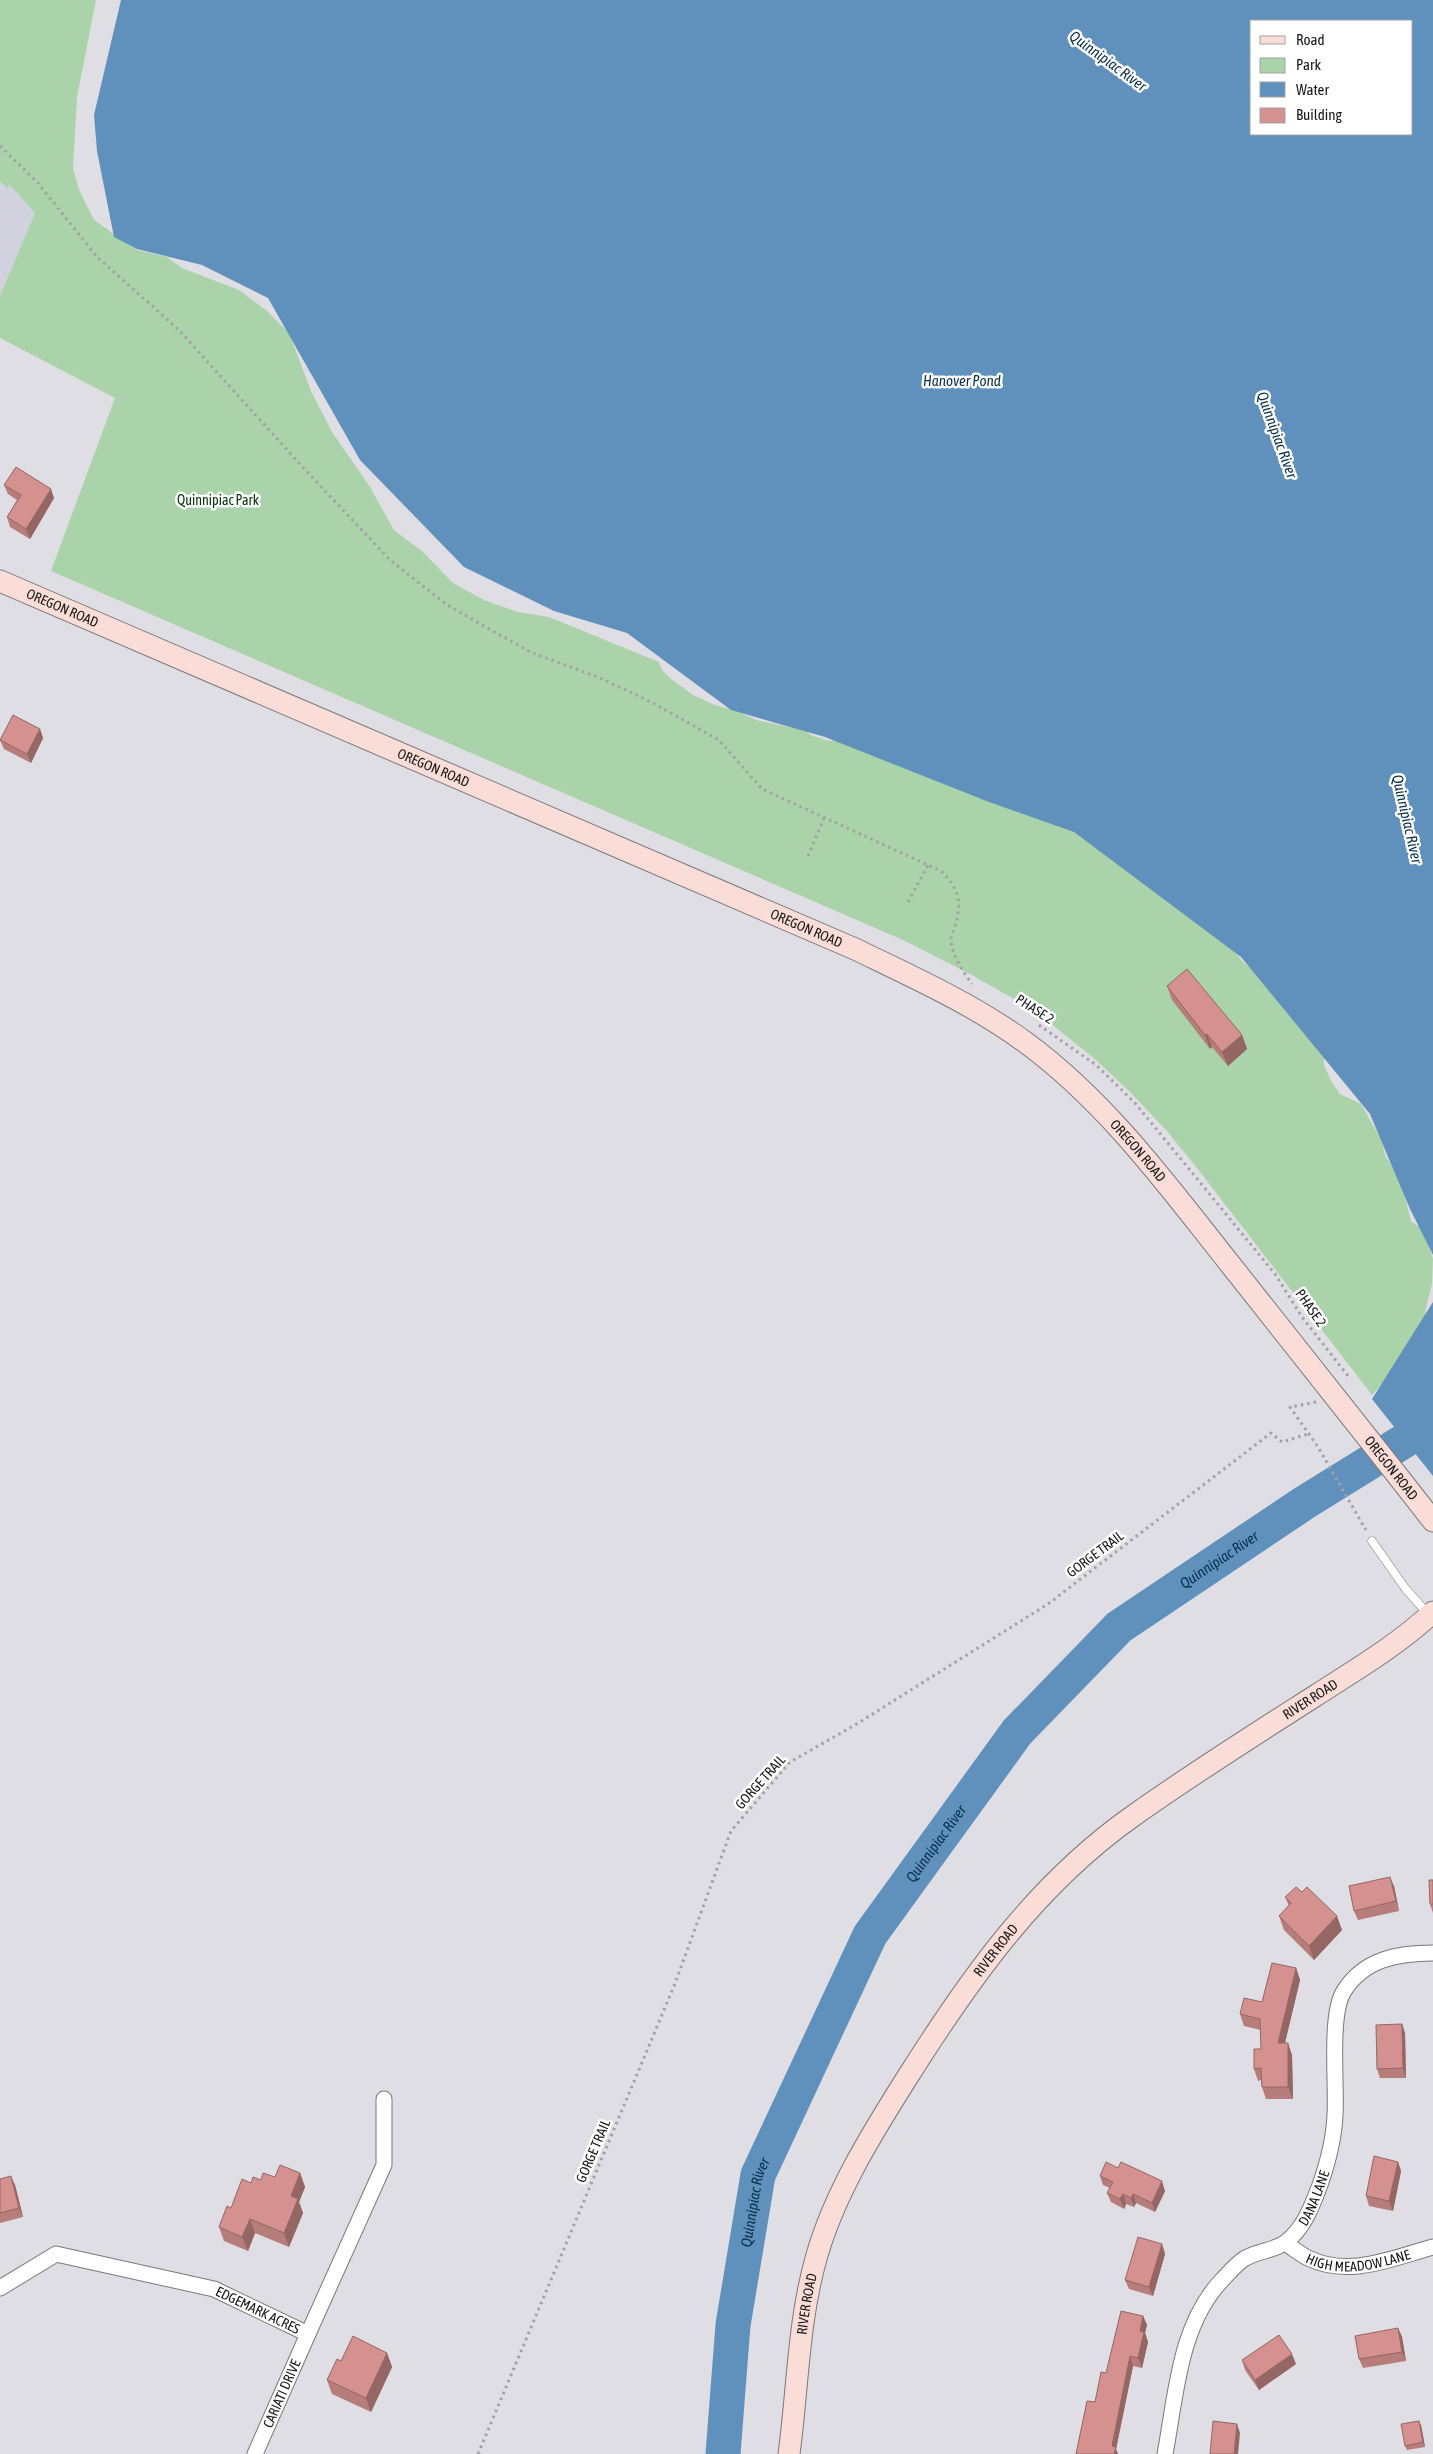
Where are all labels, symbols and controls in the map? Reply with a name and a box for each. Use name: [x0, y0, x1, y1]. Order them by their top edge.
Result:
legend: [1250, 20, 1413, 135]
water label: Quinnipiac River: [1067, 27, 1150, 94]
text: Road: [1296, 31, 1325, 48]
text: Park: [1296, 56, 1321, 73]
text: Water: [1296, 81, 1329, 98]
text: Building: [1296, 106, 1342, 123]
water label: Hanover Pond: [923, 372, 1001, 389]
water label: Quinnipiac River: [1254, 389, 1301, 481]
park label: Quinnipiac Park: [177, 492, 259, 508]
street label: OREGON ROAD: [24, 585, 101, 630]
street label: OREGON ROAD: [395, 745, 472, 790]
water label: Quinnipiac River: [1389, 773, 1426, 866]
street label: OREGON ROAD: [768, 906, 845, 951]
street label: PHASE 2: [1013, 991, 1057, 1027]
street label: OREGON ROAD: [1107, 1116, 1169, 1185]
street label: PHASE 2: [1292, 1286, 1330, 1330]
street label: OREGON ROAD: [1361, 1433, 1421, 1503]
street label: GORGE TRAIL: [1064, 1527, 1127, 1580]
water label: Quinnipiac River: [1176, 1527, 1262, 1592]
street label: RIVER ROAD: [1280, 1676, 1341, 1723]
street label: GORGE TRAIL: [732, 1751, 789, 1812]
water label: Quinnipiac River: [902, 1801, 970, 1885]
street label: RIVER ROAD: [970, 1921, 1021, 1980]
street label: GORGE TRAIL: [573, 2117, 614, 2185]
water label: Quinnipiac River: [737, 2154, 773, 2248]
street label: DANA LANE: [1295, 2168, 1332, 2228]
street label: HIGH MEADOW LANE: [1303, 2246, 1412, 2275]
street label: RIVER ROAD: [794, 2272, 820, 2336]
street label: EDGEMARK ACRES: [213, 2283, 303, 2337]
street label: CARIATI DRIVE: [260, 2357, 304, 2430]

